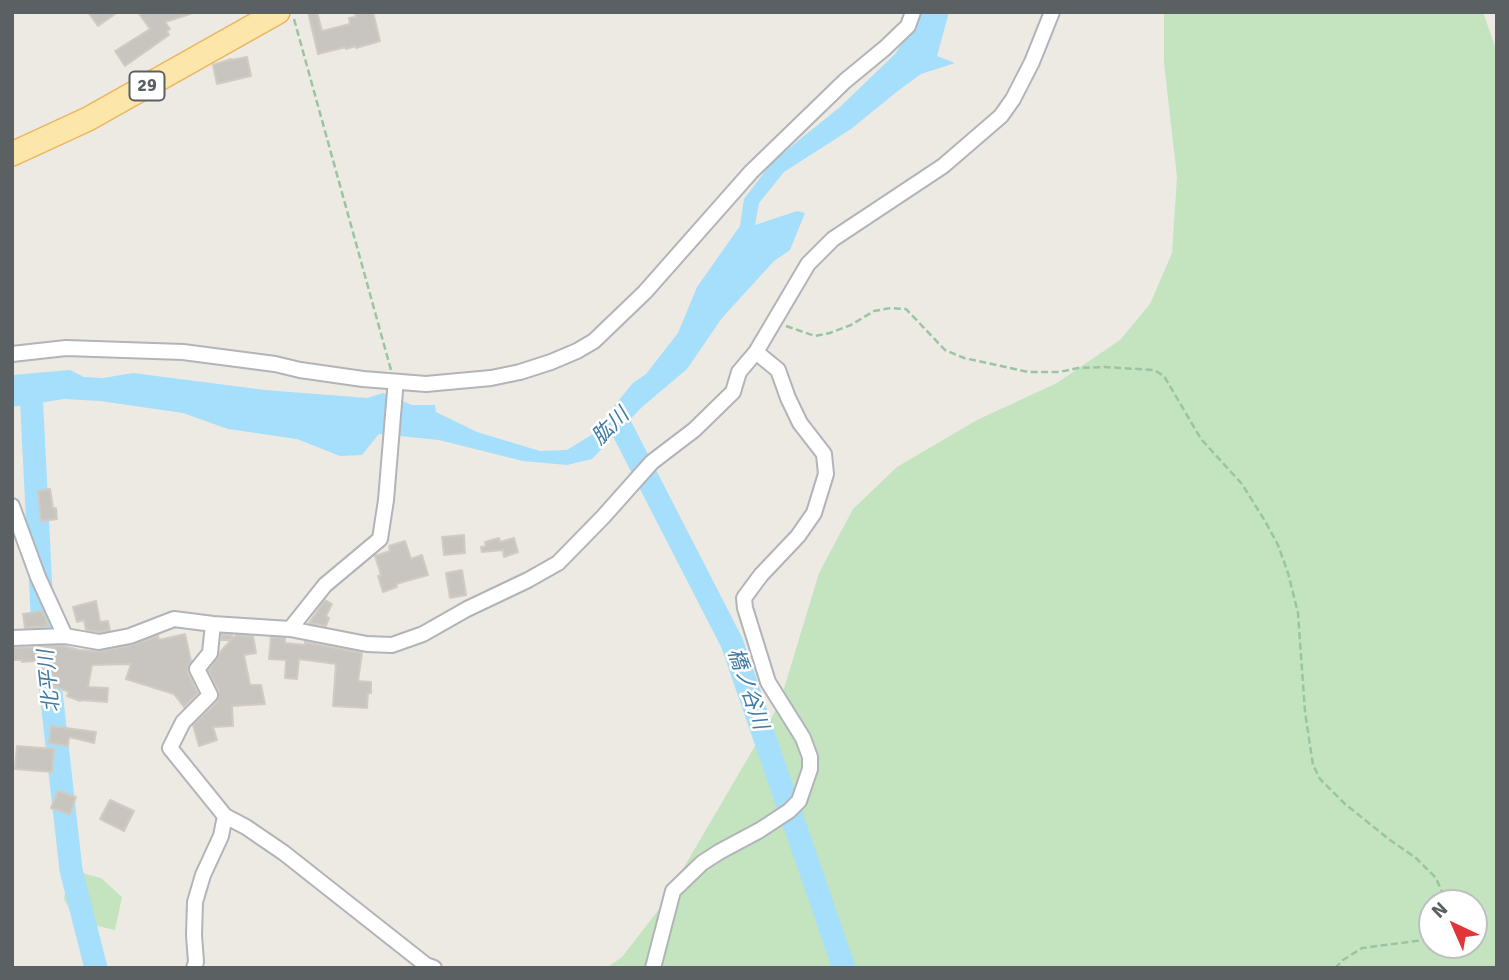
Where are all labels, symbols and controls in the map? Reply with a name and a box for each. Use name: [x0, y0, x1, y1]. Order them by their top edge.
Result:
road number: 29: [130, 72, 164, 100]
water label: 肱川: [587, 403, 635, 451]
water label: 橋ノ谷川: [721, 645, 773, 733]
water label: 北平川: [34, 648, 66, 714]
north arrow: [1418, 889, 1488, 959]
text: N: [1427, 897, 1453, 924]

